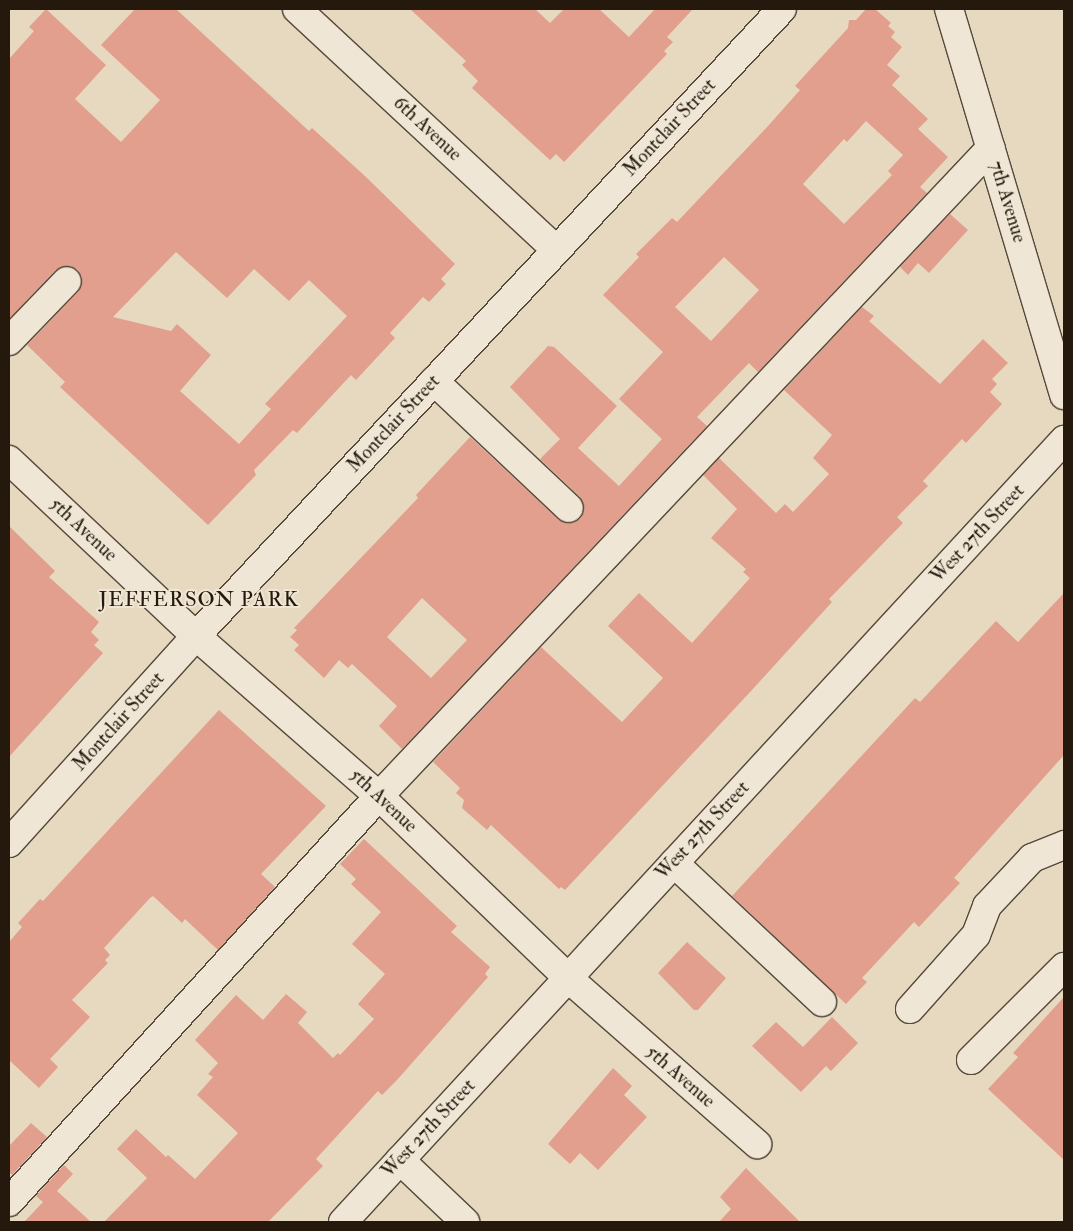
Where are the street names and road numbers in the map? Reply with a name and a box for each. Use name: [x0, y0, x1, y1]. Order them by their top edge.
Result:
street label: Montclair Street: [619, 74, 721, 182]
street label: 6th Avenue: [388, 92, 466, 166]
street label: 7th Avenue: [984, 159, 1030, 245]
street label: Montclair Street: [343, 370, 445, 478]
street label: West 27th Street: [927, 480, 1029, 588]
street label: 5th Avenue: [45, 493, 121, 567]
street label: Montclair Street: [69, 668, 169, 776]
street label: 5th Avenue: [345, 764, 421, 838]
street label: West 27th Street: [652, 777, 754, 885]
street label: 5th Avenue: [641, 1041, 719, 1113]
street label: West 27th Street: [378, 1075, 480, 1183]

